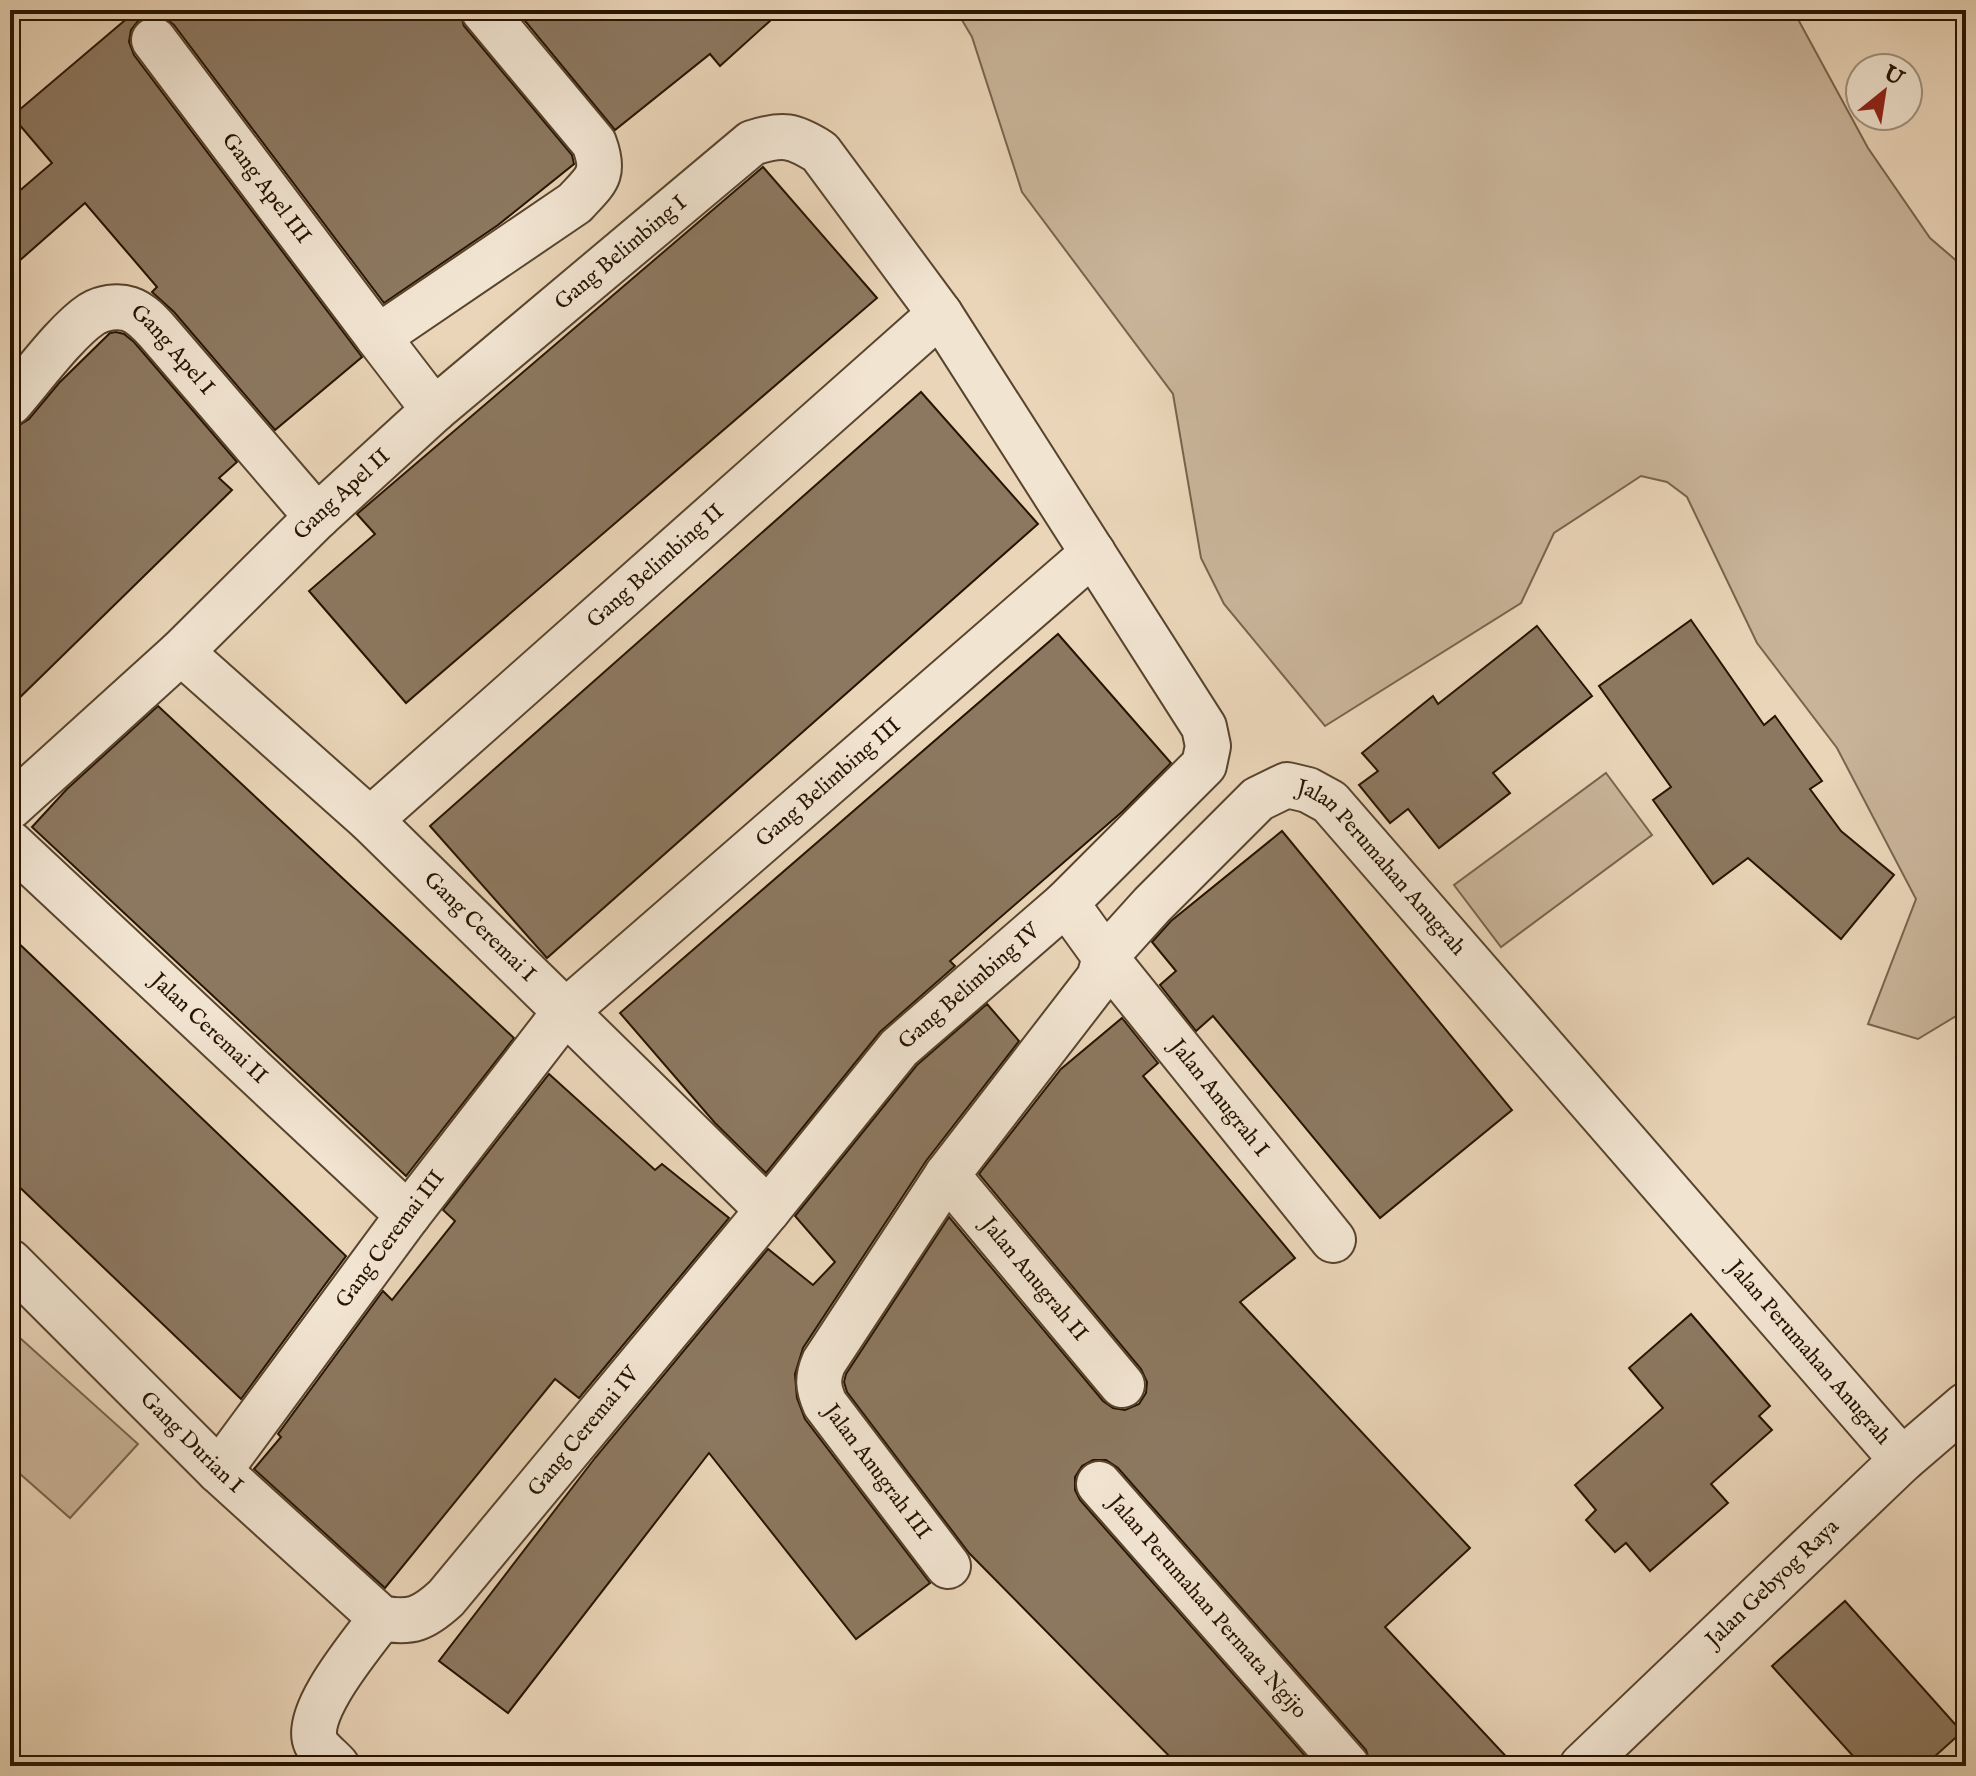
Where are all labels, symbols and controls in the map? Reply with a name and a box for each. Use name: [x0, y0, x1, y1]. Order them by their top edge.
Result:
north arrow: [1844, 52, 1924, 132]
text: U: [1877, 59, 1909, 94]
street label: Gang Apel III: [215, 128, 317, 249]
street label: Gang Belimbing I: [549, 189, 693, 317]
street label: Gang Apel I: [125, 298, 220, 401]
street label: Gang Apel II: [288, 443, 396, 546]
street label: Gang Belimbing II: [581, 498, 730, 635]
street label: Gang Belimbing III: [750, 712, 907, 854]
street label: Jalan Perumahan Anugrah: [1291, 773, 1472, 962]
street label: Gang Ceremai I: [417, 866, 541, 988]
street label: Gang Belimbing IV: [893, 917, 1047, 1056]
street label: Jalan Ceremai II: [142, 965, 273, 1090]
street label: Jalan Anugrah I: [1161, 1031, 1275, 1163]
street label: Gang Ceremai III: [330, 1165, 451, 1314]
street label: Jalan Anugrah II: [972, 1209, 1094, 1347]
street label: Jalan Perumahan Anugrah: [1719, 1252, 1897, 1451]
street label: Gang Ceremai IV: [522, 1361, 646, 1503]
street label: Gang Durian I: [134, 1386, 249, 1500]
street label: Jalan Anugrah III: [815, 1396, 937, 1545]
street label: Jalan Perumahan Permata Ngijo: [1100, 1487, 1313, 1725]
street label: Jalan Gebyog Raya: [1698, 1513, 1846, 1656]

